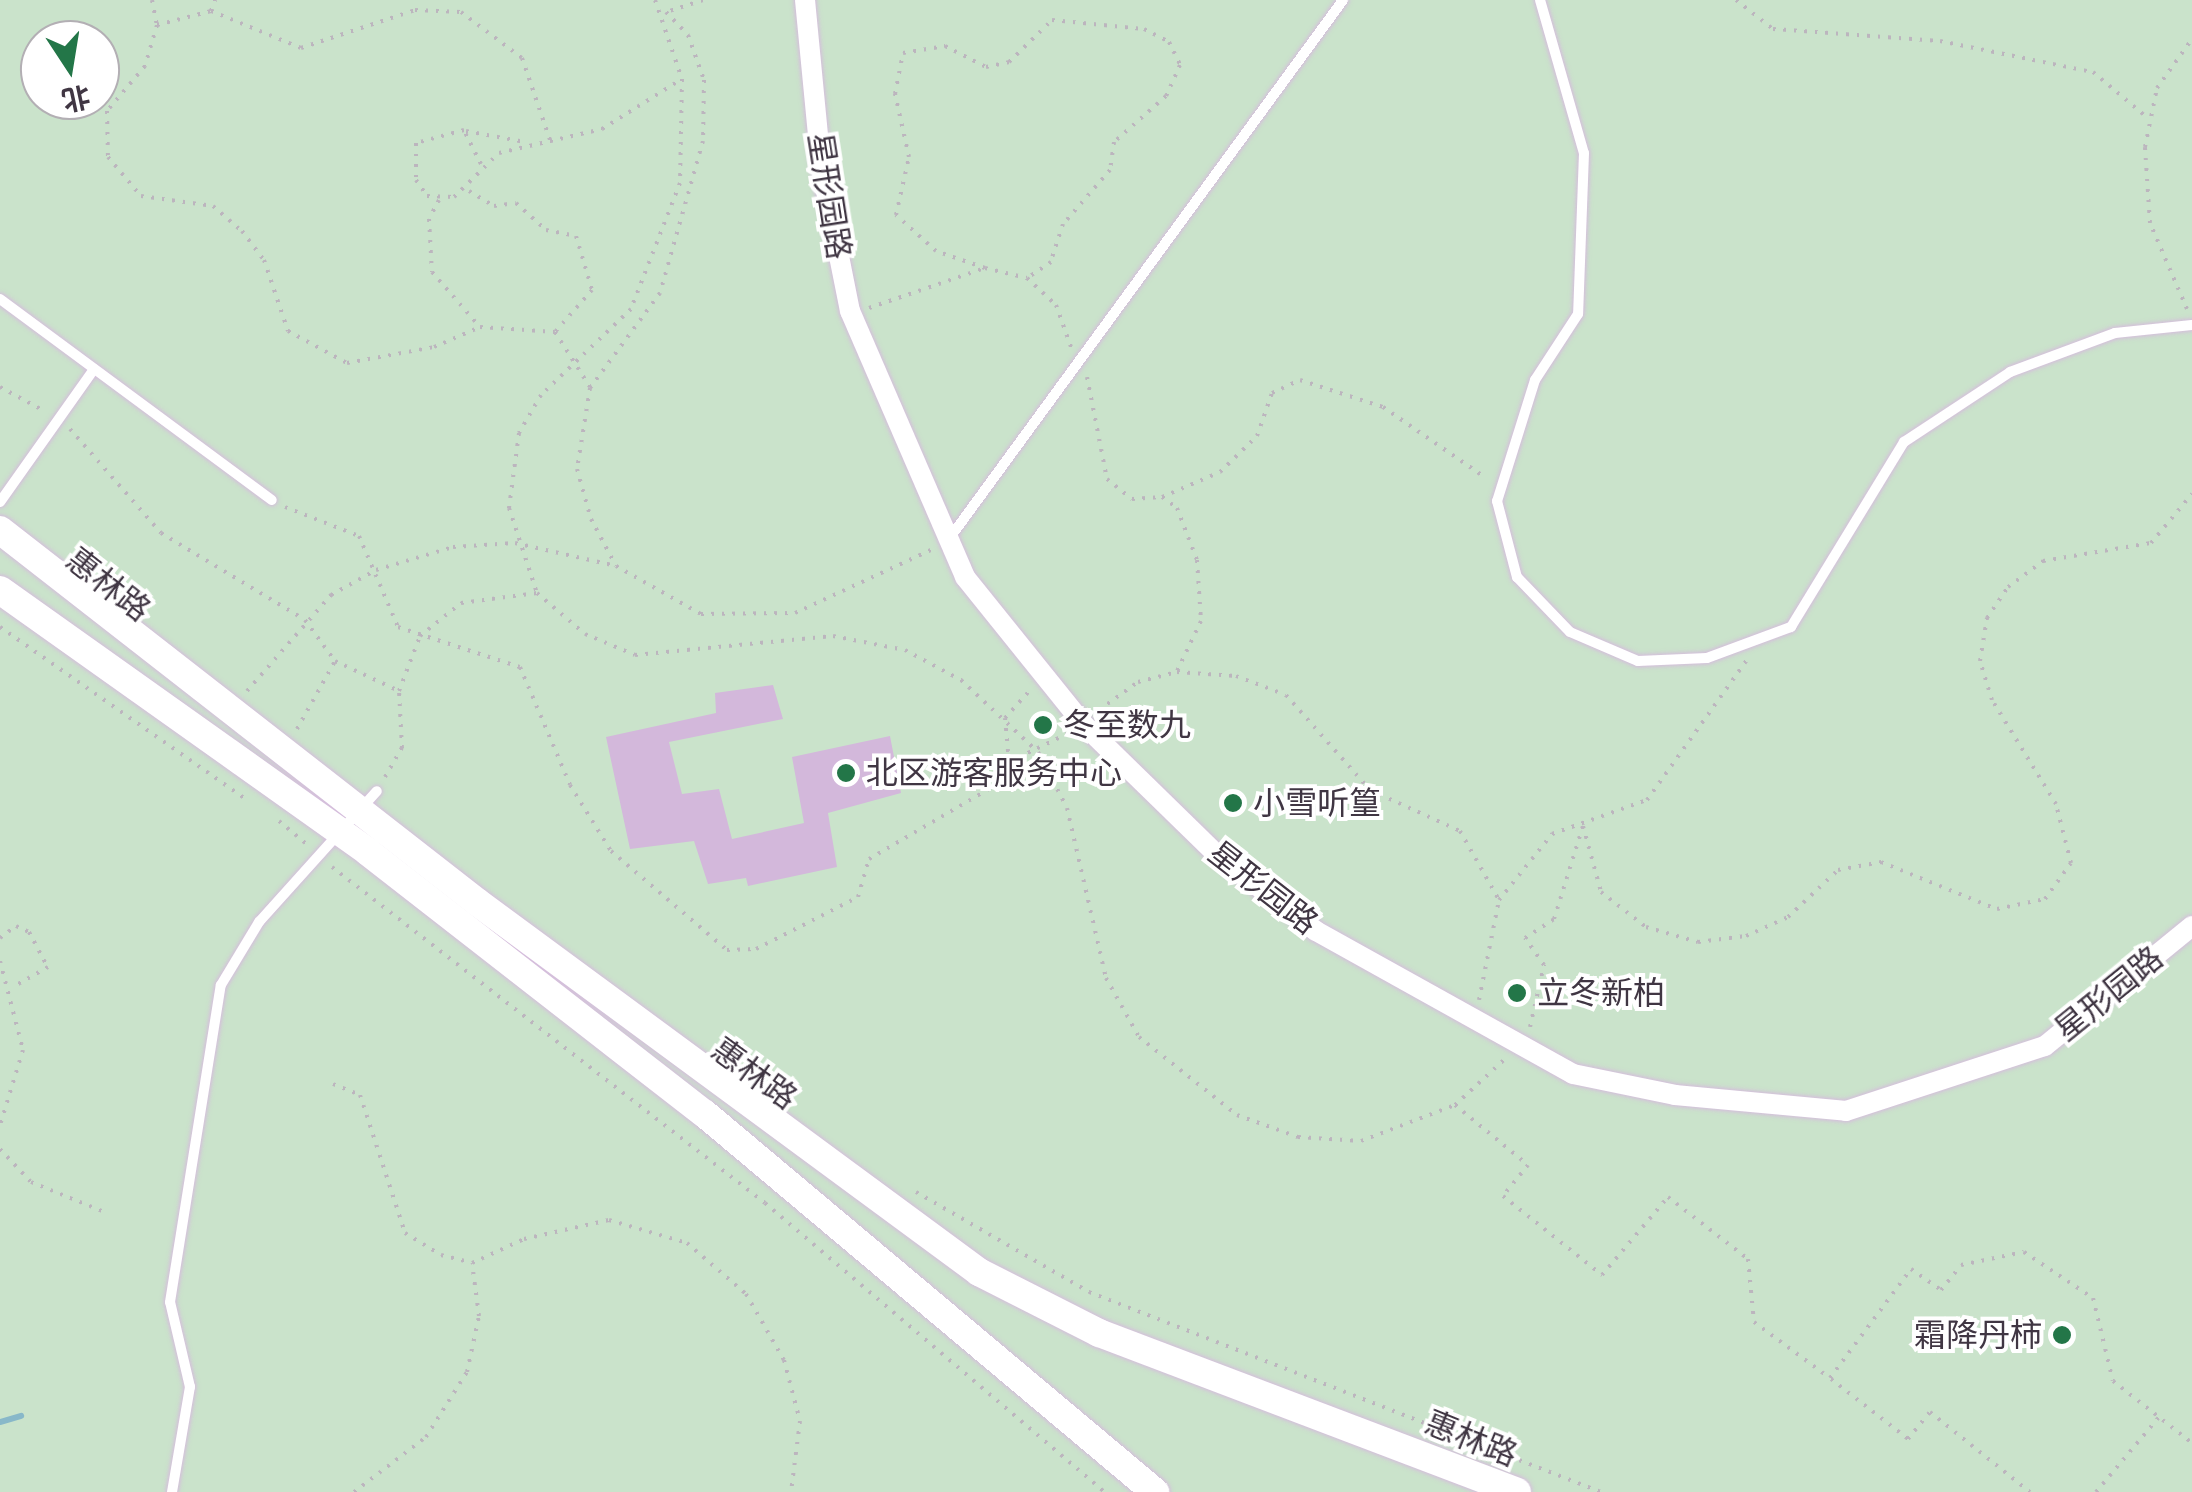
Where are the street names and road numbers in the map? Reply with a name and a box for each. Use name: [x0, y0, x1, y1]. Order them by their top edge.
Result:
street label: 星形园路: [800, 130, 858, 262]
street label: 惠林路: [58, 540, 158, 630]
street label: 星形园路: [1201, 833, 1325, 943]
street label: 星形园路: [2047, 939, 2171, 1049]
street label: 惠林路: [704, 1030, 804, 1118]
street label: 惠林路: [1419, 1403, 1523, 1475]

